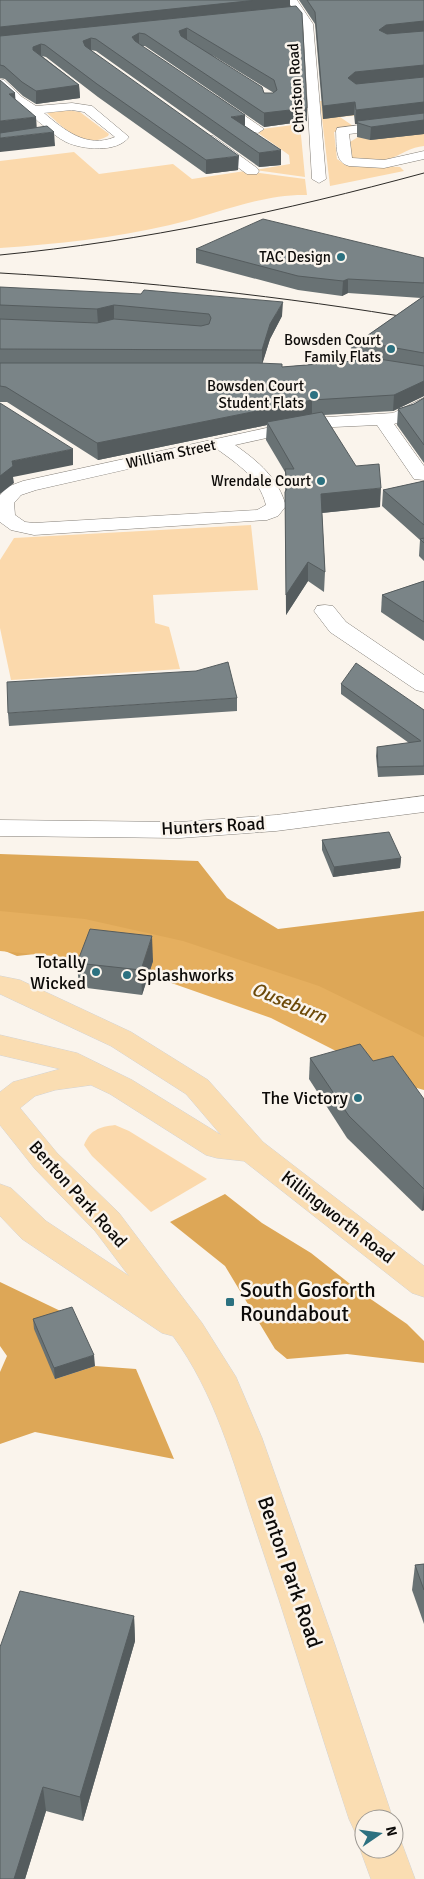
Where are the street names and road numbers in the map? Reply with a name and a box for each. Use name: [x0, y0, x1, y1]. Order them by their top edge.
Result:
street label: Christon Road: [284, 42, 308, 134]
street label: William Street: [124, 436, 218, 472]
street label: Hunters Road: [161, 812, 265, 840]
street label: Benton Park Road: [24, 1136, 132, 1252]
street label: Killingworth Road: [277, 1166, 399, 1268]
street label: Benton Park Road: [252, 1493, 328, 1651]

